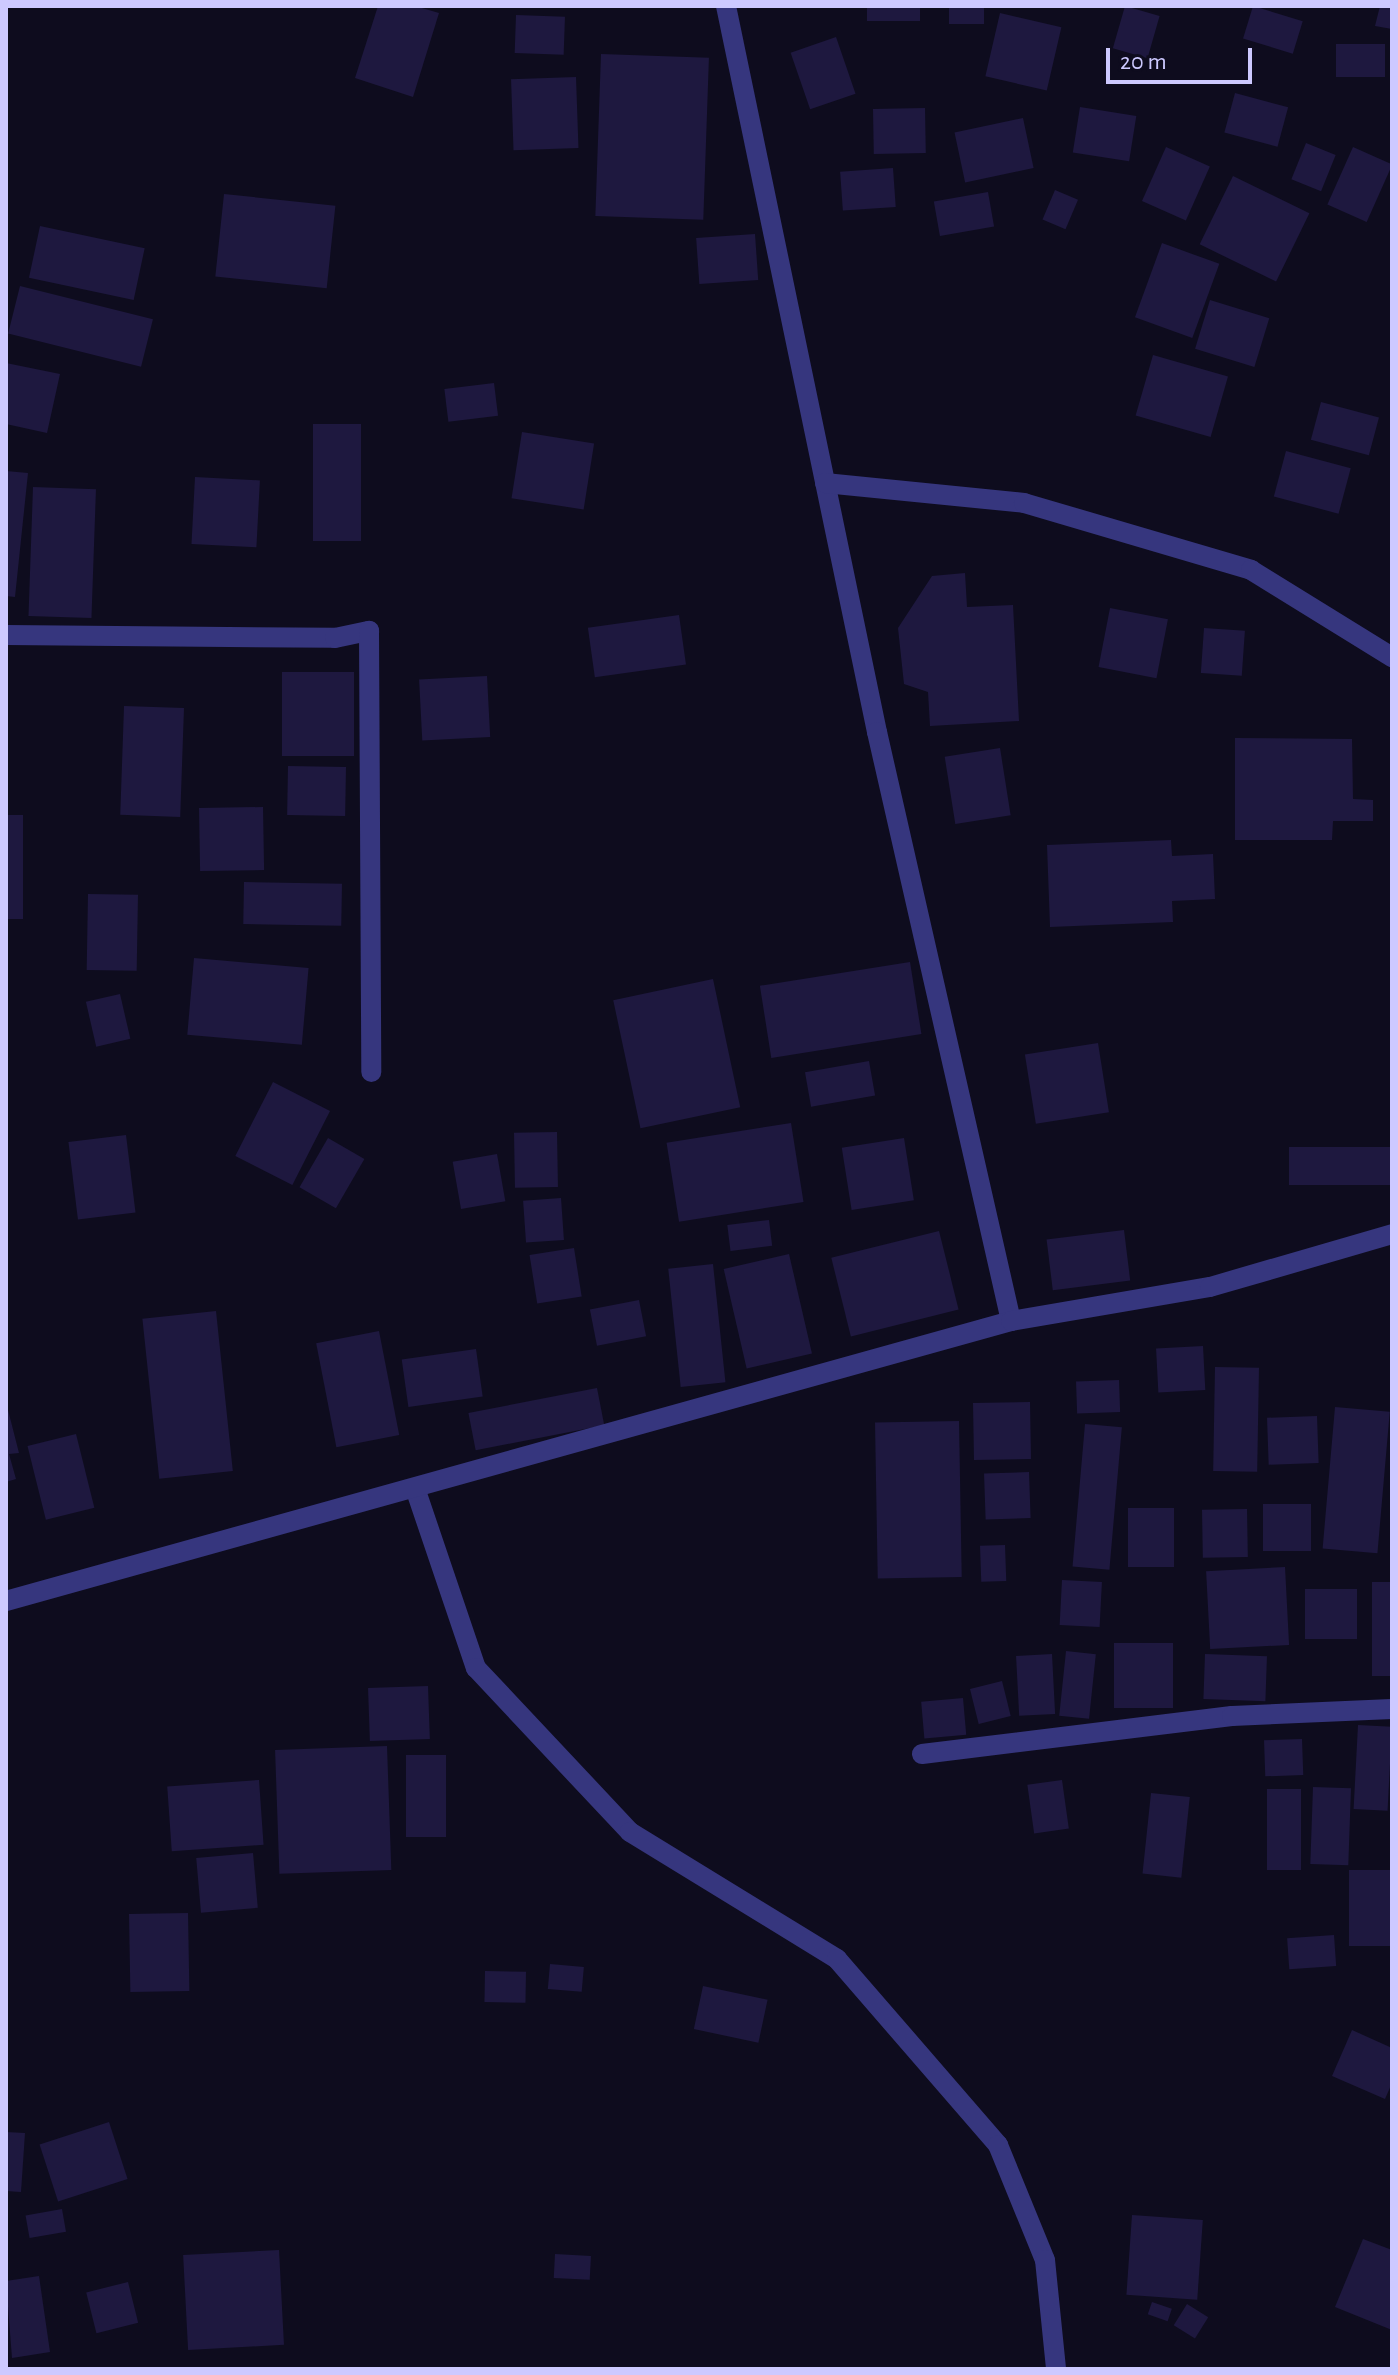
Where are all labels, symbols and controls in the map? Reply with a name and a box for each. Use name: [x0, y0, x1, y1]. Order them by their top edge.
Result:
scale bar: [1110, 32, 1256, 82]
text: 20 m: [1120, 50, 1167, 74]

